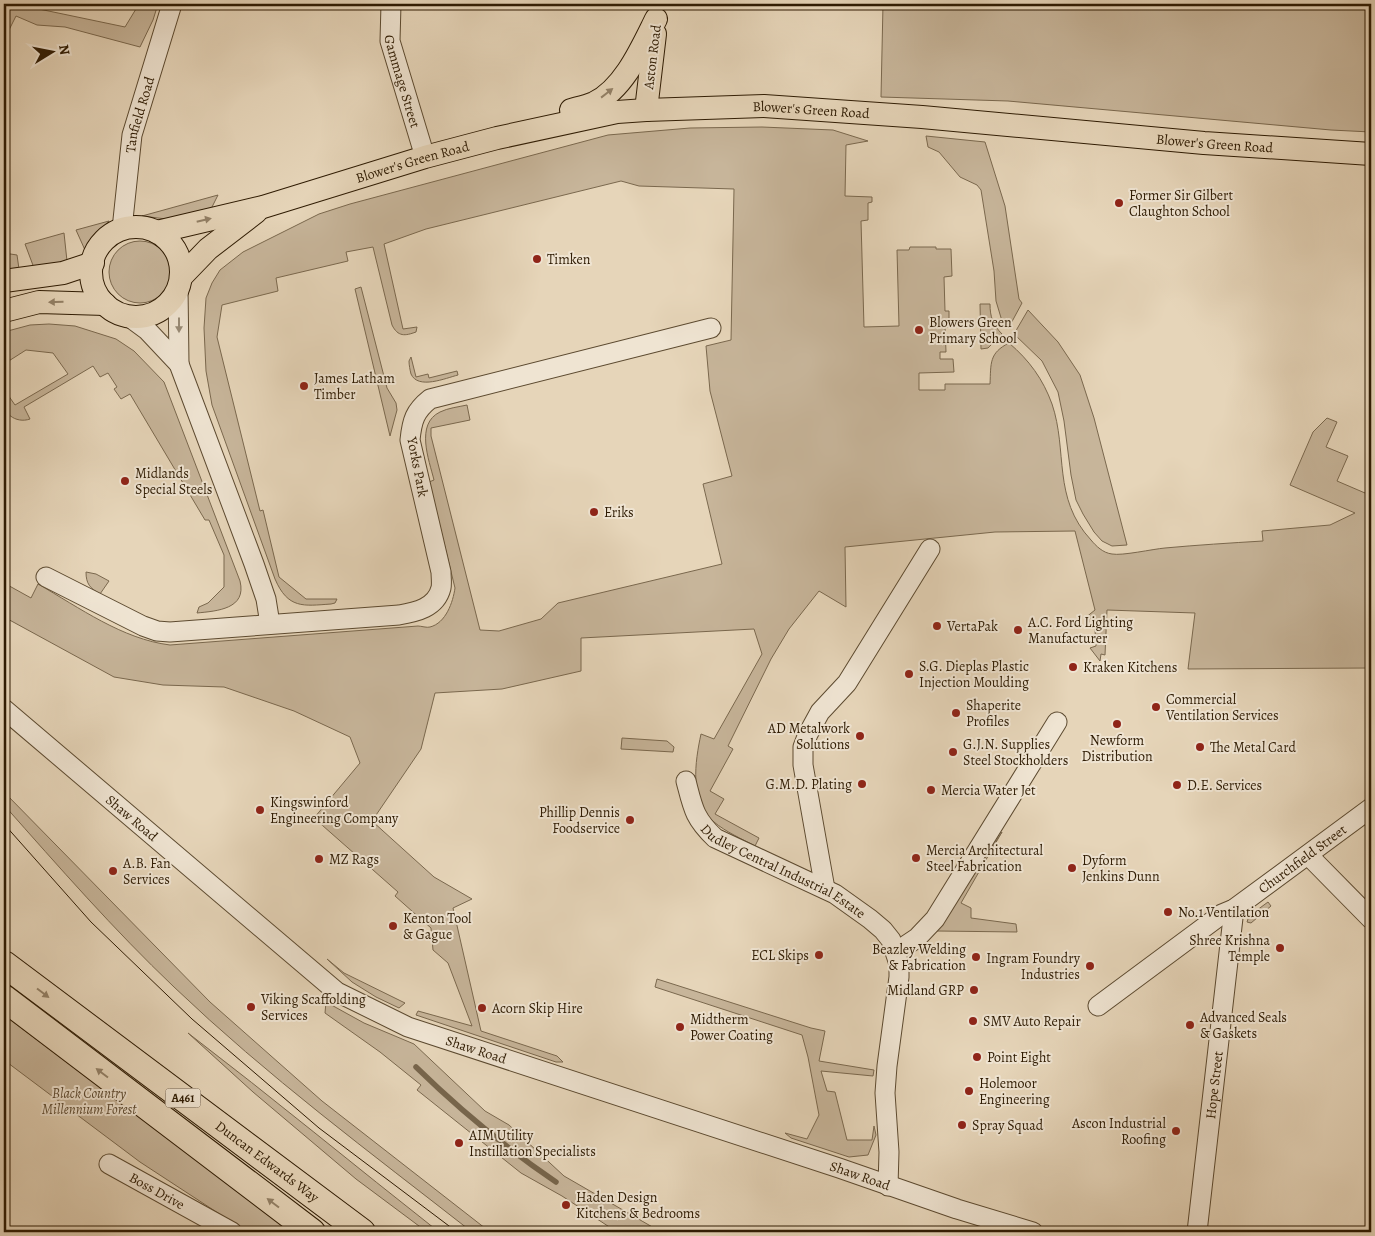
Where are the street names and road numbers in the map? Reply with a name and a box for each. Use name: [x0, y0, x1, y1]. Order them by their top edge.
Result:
street label: Aston Road: [639, 23, 666, 91]
street label: Gammage Street: [380, 35, 425, 130]
street label: Tanfield Road: [121, 74, 159, 154]
street label: Blower's Green Road: [752, 97, 871, 123]
street label: Blower's Green Road: [1155, 130, 1274, 158]
street label: Blower's Green Road: [353, 137, 472, 188]
street label: Yorks Park: [402, 434, 433, 499]
street label: Shaw Road: [102, 791, 162, 846]
street label: Dudley Central Industrial Estate: [696, 820, 869, 923]
street label: Churchfield Street: [1254, 820, 1351, 898]
street label: Shaw Road: [443, 1031, 509, 1069]
street label: Hope Street: [1201, 1050, 1228, 1120]
road number: A461: [166, 1088, 200, 1108]
street label: Duncan Edwards Way: [211, 1116, 323, 1207]
street label: Shaw Road: [827, 1157, 893, 1195]
street label: Boss Drive: [126, 1168, 188, 1214]

